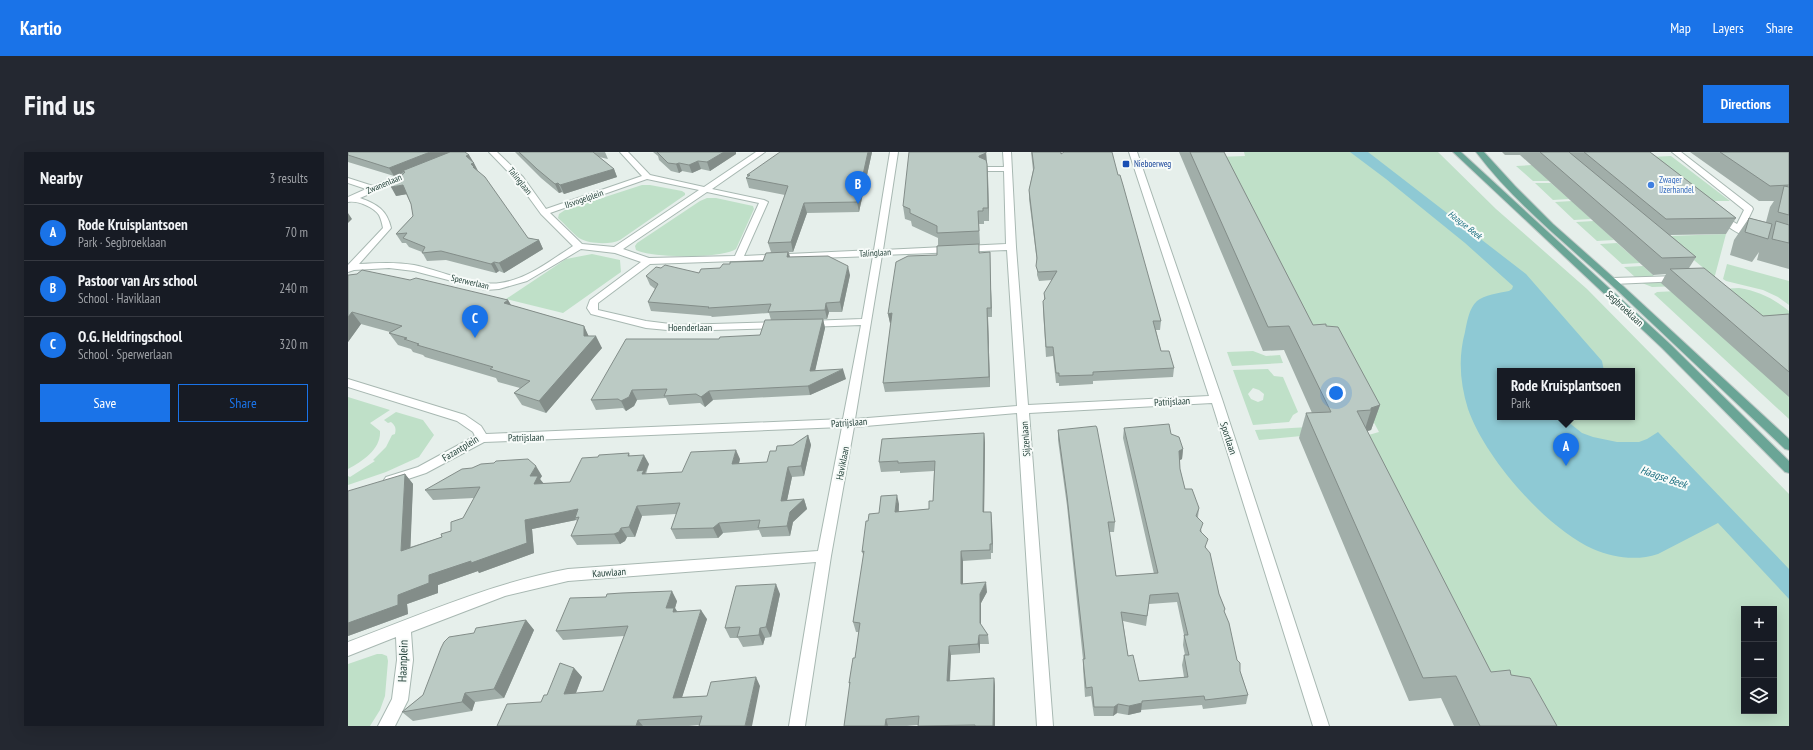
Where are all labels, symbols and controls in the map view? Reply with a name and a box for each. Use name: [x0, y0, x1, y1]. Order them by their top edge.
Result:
text: Kartio: [20, 16, 62, 40]
text: Map: [1670, 19, 1691, 37]
text: Layers: [1713, 19, 1744, 37]
text: Share: [1766, 19, 1793, 37]
button: Directions: [1703, 85, 1789, 123]
text: Find us: [24, 86, 95, 123]
place label: Nieboerweg: [1134, 158, 1171, 169]
marker: Nieboerweg: [1121, 159, 1131, 169]
street label: Talinglaan: [506, 165, 535, 197]
text: Nearby: [40, 167, 83, 189]
text: 3 results: [269, 170, 308, 187]
street label: Zwanenlaan: [364, 171, 403, 196]
pin: B: [845, 171, 871, 204]
place label: Zwager IJzerhandel: [1659, 174, 1695, 195]
marker: Zwager IJzerhandel: [1646, 180, 1656, 190]
street label: IJsvogelplein: [563, 187, 605, 210]
water label: Haagse Beek: [1446, 208, 1486, 242]
text: Rode Kruisplantsoen: [78, 215, 188, 234]
text: A: [50, 224, 56, 241]
text: 70 m: [285, 224, 308, 241]
text: Park · Segbroeklaan: [78, 234, 166, 251]
street label: Talinglaan: [859, 246, 891, 259]
text: Pastoor van Ars school: [78, 271, 197, 290]
street label: Sperwerlaan: [450, 272, 490, 291]
text: B: [50, 280, 56, 297]
text: 240 m: [279, 280, 308, 297]
street label: Segbroeklaan: [1603, 288, 1646, 329]
text: School · Haviklaan: [78, 290, 161, 307]
pin: C: [462, 305, 488, 338]
street label: Hoenderlaan: [668, 321, 712, 334]
text: O.G. Heldringschool: [78, 327, 182, 346]
text: C: [50, 336, 56, 353]
text: 320 m: [279, 336, 308, 353]
text: School · Sperwerlaan: [78, 346, 172, 363]
popup: [1497, 368, 1635, 420]
text: Rode Kruisplantsoen: [1511, 376, 1621, 395]
your location: [1326, 383, 1346, 403]
button: Save: [40, 384, 170, 422]
button: Share: [178, 384, 308, 422]
street label: Patrijslaan: [1154, 394, 1190, 409]
text: Park: [1511, 395, 1530, 412]
street label: Patrijslaan: [831, 415, 868, 430]
street label: Sportlaan: [1217, 420, 1240, 456]
street label: Sijzenlaan: [1018, 421, 1033, 457]
street label: Patrijslaan: [508, 431, 544, 444]
street label: Fazantplein: [440, 432, 481, 464]
pin: A: [1553, 433, 1579, 466]
street label: Haviklaan: [833, 445, 852, 481]
water label: Haagse Beek: [1639, 462, 1691, 492]
street label: Kauwlaan: [592, 565, 626, 580]
map controls: [1741, 606, 1777, 714]
button: +: [1741, 606, 1777, 642]
street label: Haanplein: [394, 640, 411, 682]
button: −: [1741, 642, 1777, 678]
button: layers: [1741, 678, 1777, 714]

